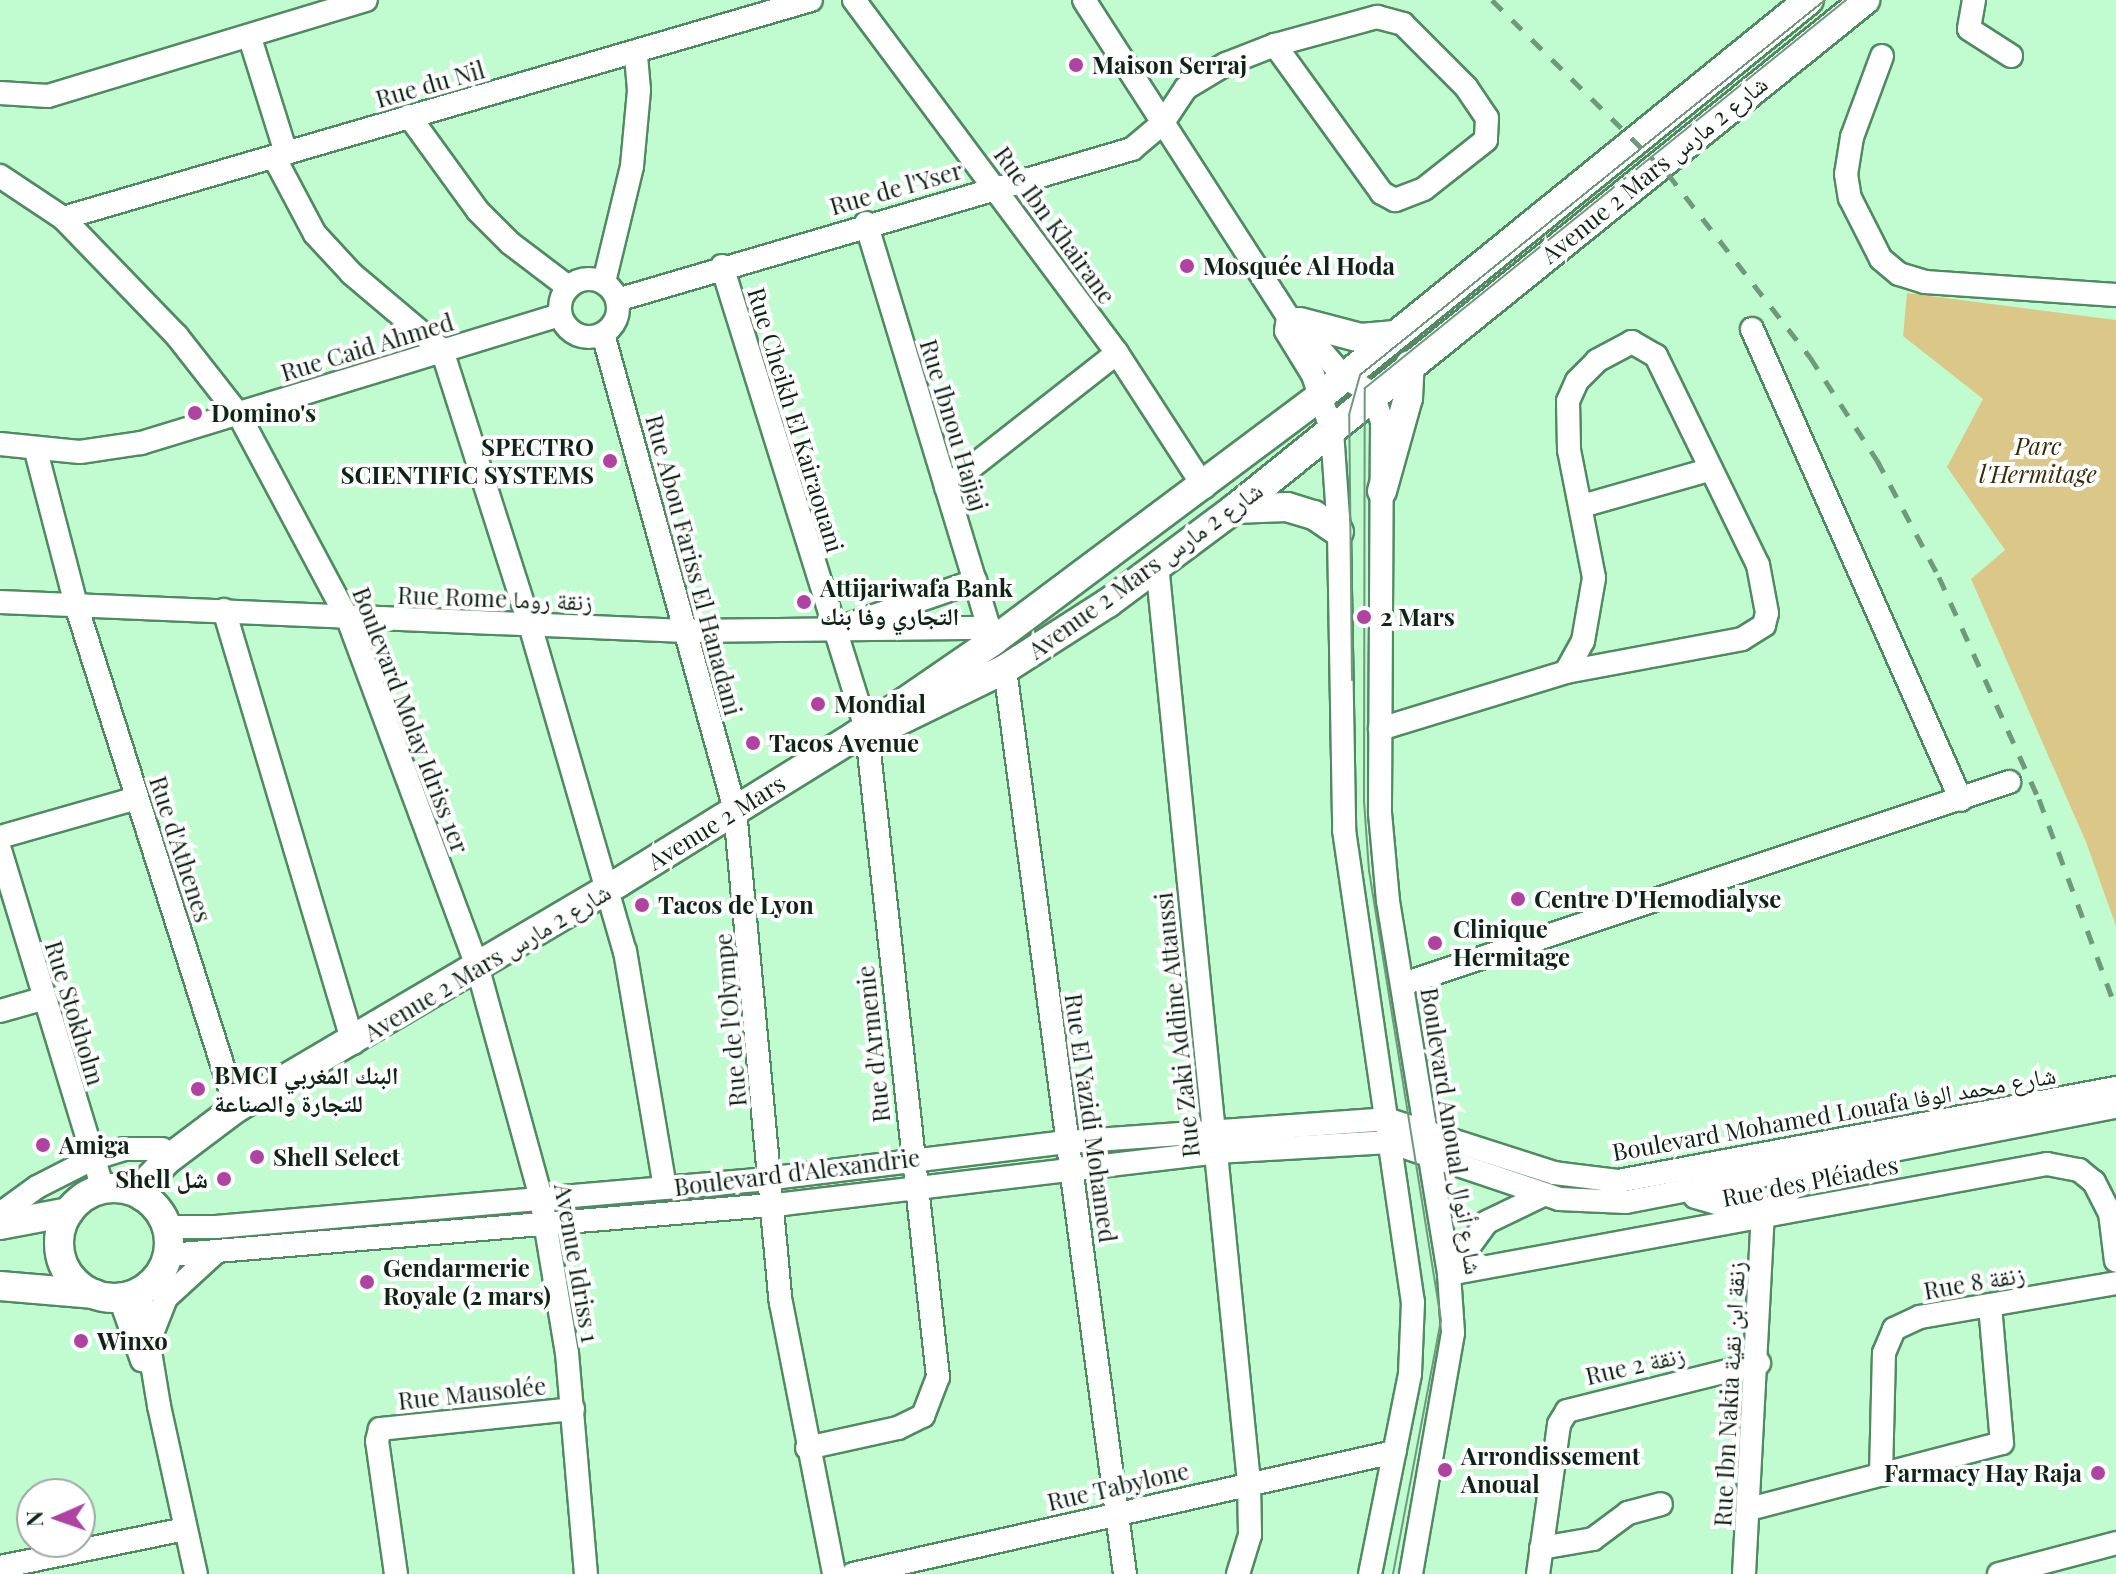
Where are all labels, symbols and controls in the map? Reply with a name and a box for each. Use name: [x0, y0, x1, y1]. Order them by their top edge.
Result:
place label: Maison Serraj: [1092, 51, 1247, 79]
street label: Rue du Nil: [372, 55, 488, 113]
marker: Maison Serraj: [1067, 56, 1085, 74]
street label: Avenue 2 Mars شارع 2 مارس: [1535, 69, 1773, 269]
street label: Rue Ibn Khairane: [988, 141, 1122, 309]
street label: Rue de l'Yser: [826, 155, 966, 221]
place label: Mosquée Al Hoda: [1203, 252, 1396, 280]
marker: Mosquée Al Hoda: [1178, 257, 1196, 275]
street label: Rue Cheikh El Kairaouani: [742, 284, 850, 556]
street label: Rue Caid Ahmed: [277, 307, 457, 387]
street label: Rue Ibnou Hajjaj: [914, 336, 994, 514]
place label: Domino's: [211, 399, 316, 427]
marker: Domino's: [186, 404, 204, 422]
street label: Rue Abou Fariss El Hanadani: [640, 411, 748, 719]
park label: Parc l'Hermitage: [1979, 432, 2097, 488]
place label: SPECTRO SCIENTIFIC SYSTEMS: [341, 433, 594, 489]
marker: SPECTRO SCIENTIFIC SYSTEMS: [601, 452, 619, 470]
street label: Avenue 2 Mars شارع 2 مارس: [1022, 475, 1268, 665]
place label: Attijariwafa Bank التجاري وفا بنك: [820, 574, 1013, 630]
street label: Rue Rome زنقة روما: [397, 580, 593, 616]
street label: Boulevard Molay Idriss 1er: [347, 583, 475, 857]
marker: Attijariwafa Bank التجاري وفا بنك: [795, 593, 813, 611]
place label: 2 Mars: [1380, 603, 1455, 631]
marker: 2 Mars: [1355, 608, 1373, 626]
place label: Mondial: [834, 690, 926, 718]
marker: Mondial: [809, 695, 827, 713]
place label: Tacos Avenue: [769, 729, 920, 757]
marker: Tacos Avenue: [744, 734, 762, 752]
street label: Avenue 2 Mars: [642, 768, 790, 876]
street label: Rue d'Athenes: [144, 772, 218, 926]
street label: Avenue 2 Mars شارع 2 مارس: [359, 877, 615, 1047]
place label: Centre D'Hemodialyse: [1534, 885, 1781, 913]
street label: Rue Zaki Addine Attaussi: [1149, 890, 1205, 1160]
marker: Centre D'Hemodialyse: [1509, 890, 1527, 908]
place label: Tacos de Lyon: [658, 891, 814, 919]
marker: Tacos de Lyon: [633, 896, 651, 914]
place label: Clinique Hermitage: [1453, 915, 1570, 971]
street label: Rue de l'Olympe: [708, 932, 752, 1108]
marker: Clinique Hermitage: [1424, 932, 1446, 954]
street label: Rue Stokholm: [39, 937, 111, 1089]
street label: Rue d'Armenie: [850, 964, 896, 1124]
street label: Boulevard Anoual شارع أنوال: [1415, 985, 1489, 1277]
street label: Rue El Yazidi Mohamed: [1059, 991, 1123, 1245]
street label: Boulevard Mohamed Louafa شارع محمد الوفا: [1610, 1060, 2058, 1166]
place label: BMCI البنك المغربي للتجارة والصناعة: [214, 1061, 398, 1117]
marker: BMCI البنك المغربي للتجارة والصناعة: [189, 1080, 207, 1098]
place label: Amiga: [59, 1131, 130, 1159]
marker: Amiga: [34, 1136, 52, 1154]
place label: Shell Select: [273, 1143, 400, 1171]
street label: Boulevard d'Alexandrie: [672, 1143, 922, 1201]
marker: Shell Select: [248, 1148, 266, 1166]
street label: Rue des Pléiades: [1719, 1150, 1901, 1212]
place label: Shell شل: [115, 1165, 208, 1193]
marker: Shell شل: [215, 1170, 233, 1188]
street label: Avenue Idriss 1: [549, 1181, 605, 1345]
place label: Gendarmerie Royale (2 mars): [383, 1254, 551, 1310]
street label: Rue 8 زنقة: [1921, 1259, 2027, 1305]
street label: Rue Ibn Nakia زنقة ابن نقية: [1708, 1261, 1750, 1527]
marker: Gendarmerie Royale (2 mars): [358, 1273, 376, 1291]
place label: Winxo: [97, 1327, 168, 1355]
marker: Winxo: [72, 1332, 90, 1350]
street label: Rue 2 زنقة: [1583, 1340, 1687, 1390]
street label: Rue Mausolée: [396, 1371, 548, 1415]
place label: Arrondissement Anoual: [1461, 1442, 1640, 1498]
street label: Rue Tabylone: [1044, 1456, 1192, 1516]
place label: Farmacy Hay Raja: [1883, 1459, 2082, 1487]
marker: Arrondissement Anoual: [1436, 1461, 1454, 1479]
marker: Farmacy Hay Raja: [2089, 1464, 2107, 1482]
north arrow: [16, 1478, 96, 1558]
text: N: [19, 1510, 49, 1527]

